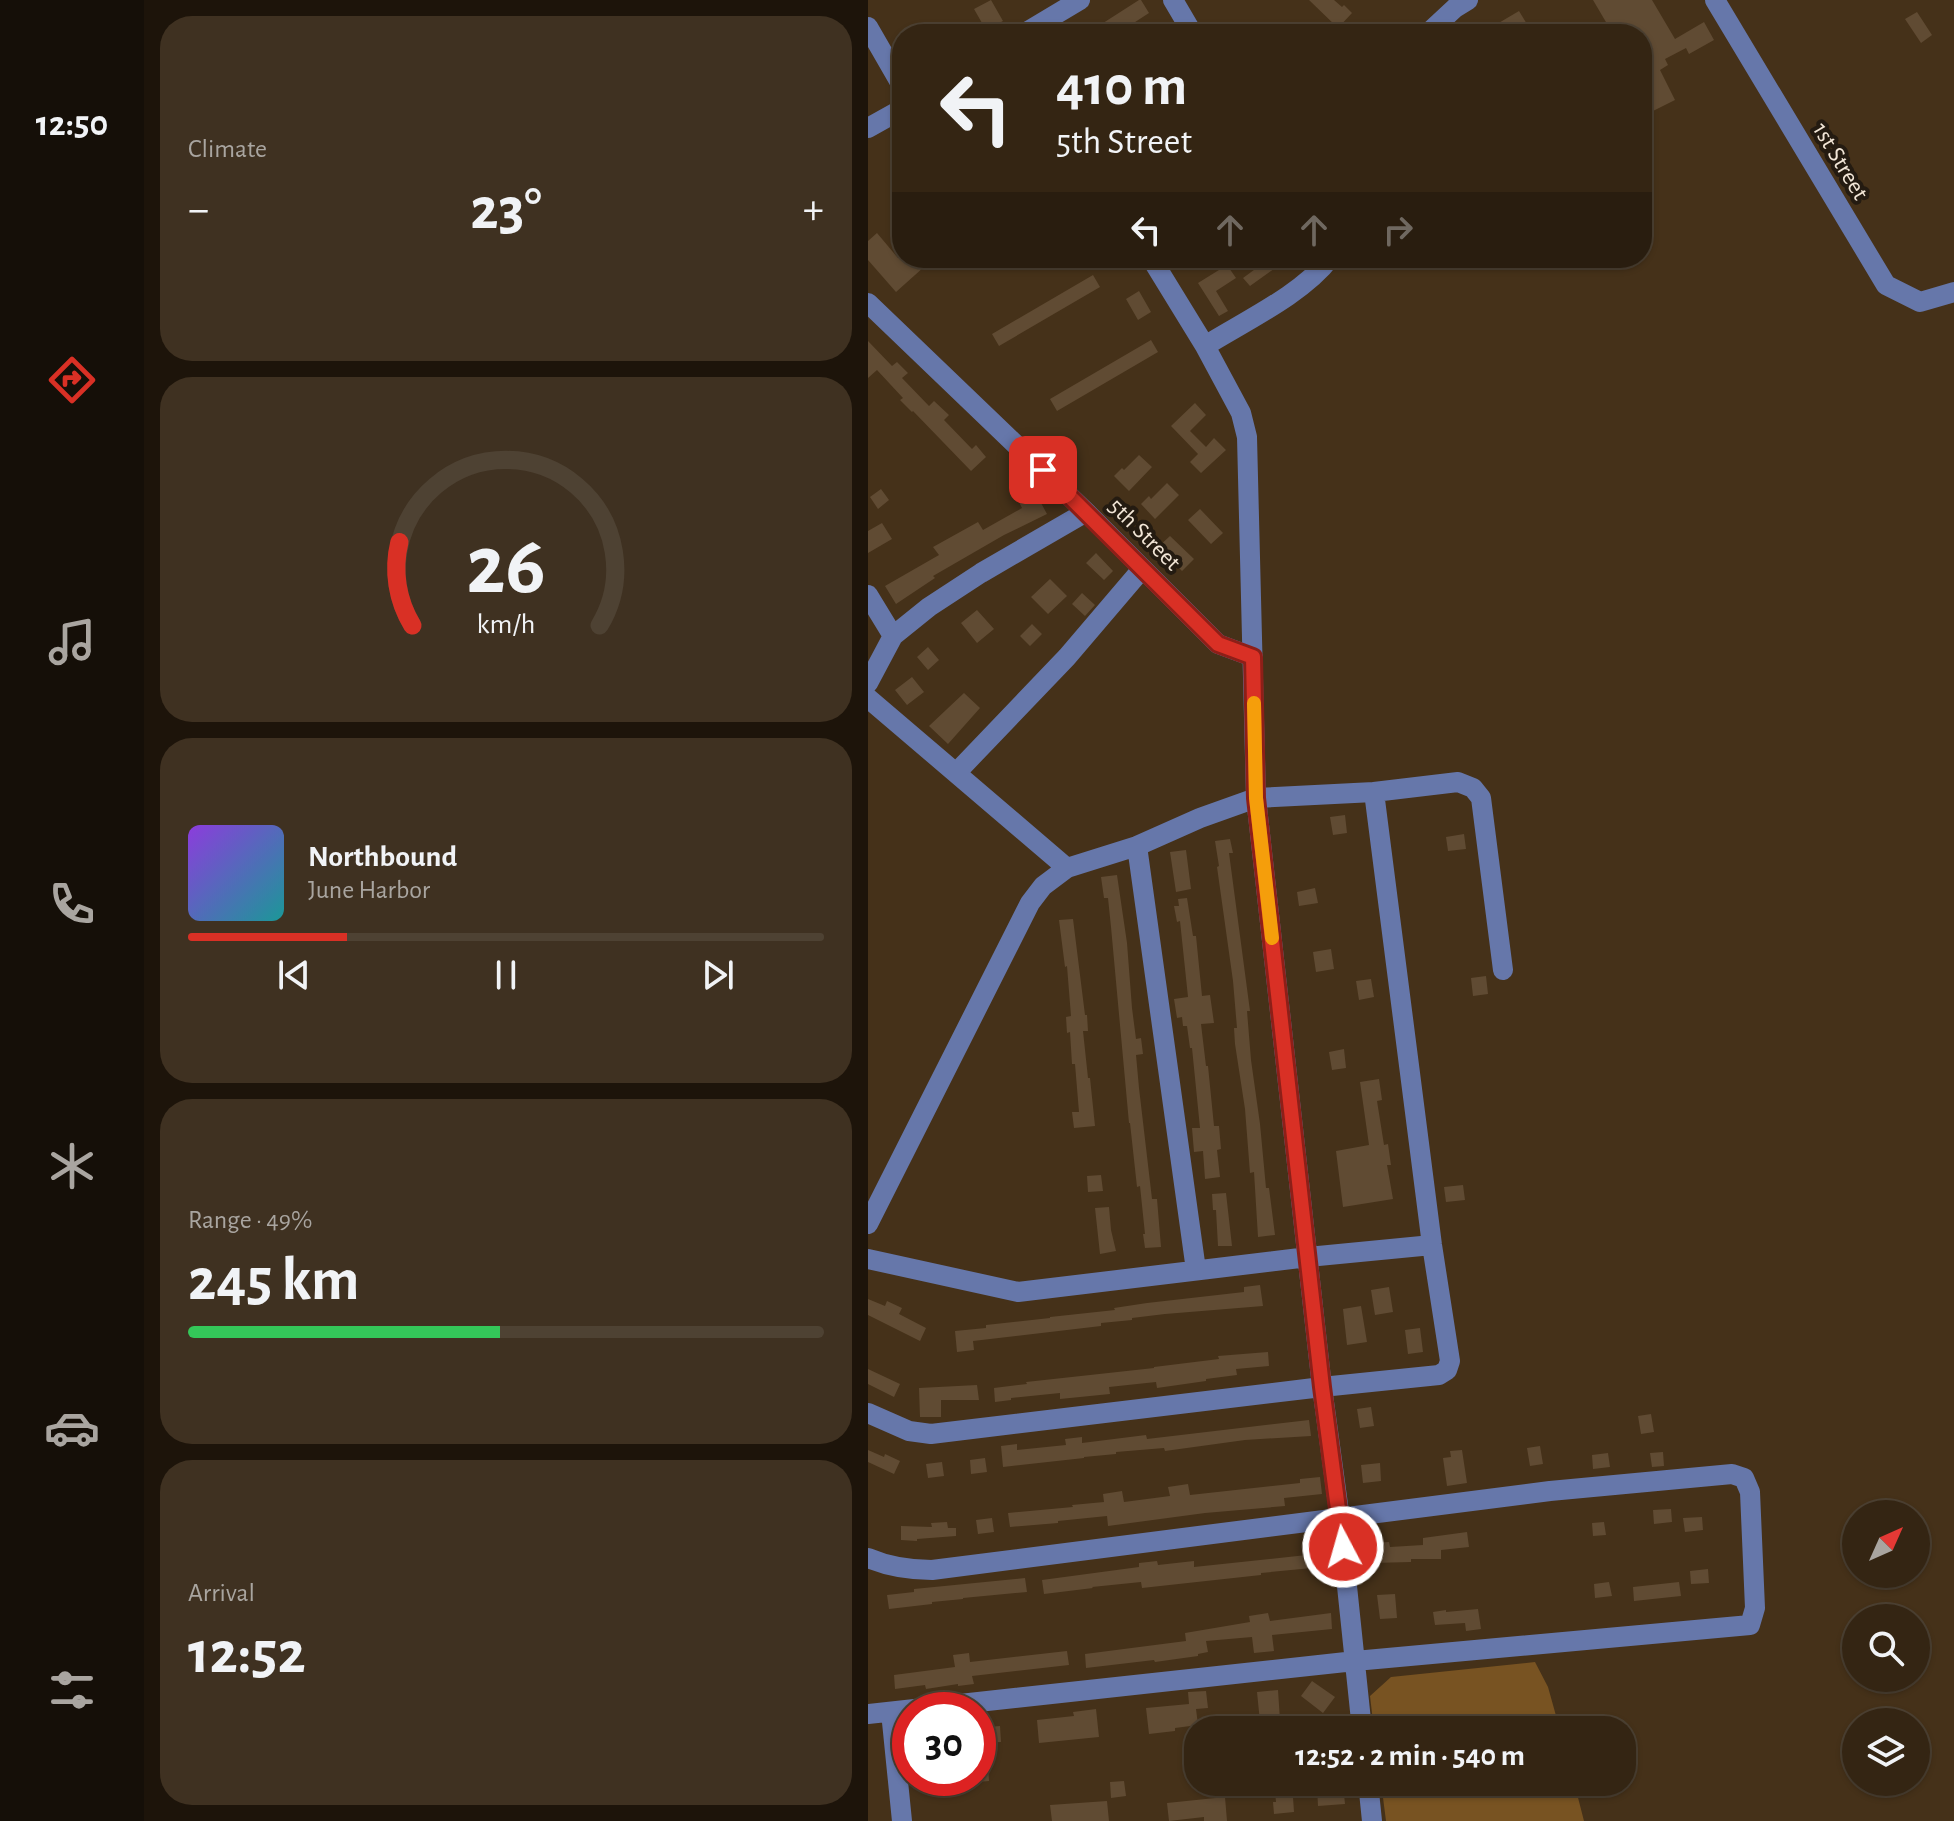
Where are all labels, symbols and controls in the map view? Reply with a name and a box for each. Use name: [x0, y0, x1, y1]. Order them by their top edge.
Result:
icon: left: [924, 56, 1028, 160]
text: 410 m: [1056, 59, 1187, 115]
text: 12:50: [36, 106, 108, 142]
street label: 1st Street: [1808, 119, 1873, 205]
text: 5th Street: [1056, 124, 1192, 160]
text: Climate: [188, 136, 267, 162]
text: 23°: [470, 180, 542, 240]
text: −: [188, 188, 209, 232]
text: +: [803, 188, 824, 232]
icon: left: [1124, 208, 1168, 252]
icon: ahead: [1208, 208, 1252, 252]
icon: ahead: [1292, 208, 1336, 252]
icon: right: [1376, 208, 1420, 252]
icon: directions: [44, 352, 100, 408]
pin: [1009, 436, 1077, 504]
icon: arrive: [1021, 448, 1065, 492]
street label: 5th Street: [1104, 494, 1185, 575]
text: 26: [466, 524, 546, 608]
text: km/h: [477, 610, 535, 639]
icon: music: [44, 614, 100, 670]
text: Northbound: [308, 842, 457, 872]
icon: phone: [44, 876, 100, 932]
text: June Harbor: [308, 877, 430, 903]
icon: previous: [272, 953, 316, 997]
icon: pause: [484, 953, 528, 997]
icon: next: [696, 953, 740, 997]
icon: climate: [44, 1138, 100, 1194]
text: Range · 49%: [188, 1207, 312, 1233]
text: 245 km: [188, 1251, 360, 1311]
icon: car: [44, 1400, 100, 1456]
north arrow: [1842, 1500, 1930, 1588]
map controls: [1842, 1500, 1930, 1796]
position arrow: [1301, 1505, 1385, 1589]
text: Arrival: [188, 1580, 255, 1606]
button: search: [1842, 1604, 1930, 1692]
text: 12:52: [188, 1624, 306, 1684]
icon: filters: [44, 1662, 100, 1718]
speed limit sign: 30: [892, 1692, 996, 1796]
button: layers: [1842, 1708, 1930, 1796]
text: 12:52 · 2 min · 540 m: [1295, 1741, 1525, 1771]

